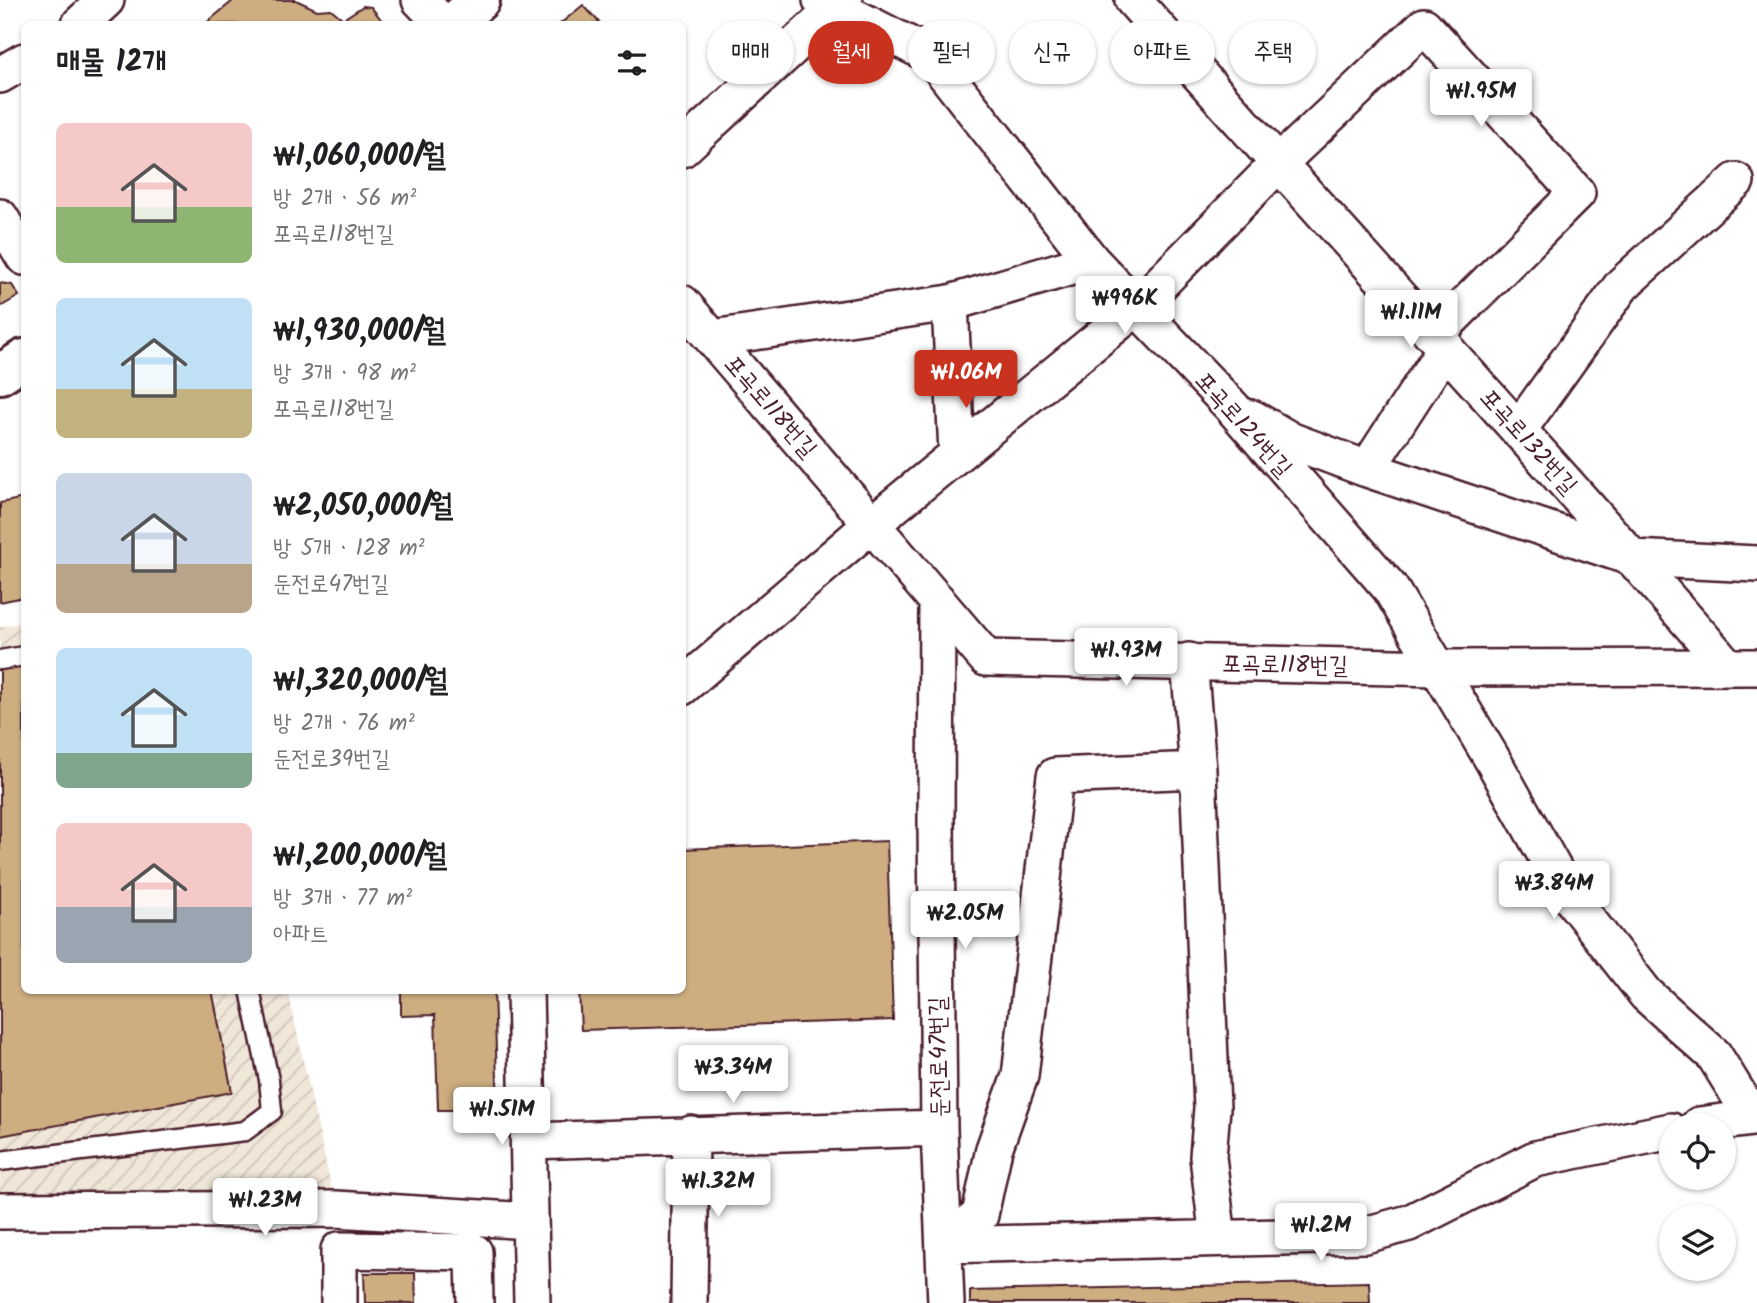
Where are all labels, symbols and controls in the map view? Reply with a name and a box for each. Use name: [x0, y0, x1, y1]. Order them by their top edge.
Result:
chip: 매매: [707, 21, 794, 84]
chip: 월세: [808, 21, 894, 84]
chip: 필터: [908, 21, 995, 84]
chip: 신규: [1009, 21, 1096, 84]
chip: 아파트: [1110, 21, 1215, 84]
chip: 주택: [1229, 21, 1316, 84]
text: 매물 12개: [56, 39, 167, 87]
icon: filters: [613, 44, 651, 82]
pin: ₩1.95M: [1424, 69, 1538, 129]
text: ₩1.95M: [1446, 74, 1516, 110]
text: ₩1,060,000/월: [273, 133, 446, 181]
icon: home: [112, 151, 196, 235]
text: 방 2개 · 56 m²: [273, 181, 416, 217]
text: 포곡로118번길: [273, 217, 394, 253]
pin: ₩996K: [1076, 276, 1174, 336]
text: ₩996K: [1092, 281, 1158, 317]
pin: ₩1.11M: [1354, 290, 1468, 350]
text: ₩1.11M: [1381, 295, 1441, 331]
text: ₩1,930,000/월: [273, 308, 446, 356]
icon: home: [112, 326, 196, 410]
street label: 포곡로118번길: [714, 347, 826, 467]
pin: ₩1.06M: [909, 350, 1023, 410]
text: ₩1.06M: [930, 355, 1002, 391]
text: 방 3개 · 98 m²: [273, 356, 416, 392]
street label: 포곡로124번길: [1184, 363, 1301, 487]
street label: 포곡로132번길: [1469, 380, 1586, 504]
text: 포곡로118번길: [273, 392, 394, 428]
text: ₩2,050,000/월: [273, 483, 453, 531]
icon: home: [112, 501, 196, 585]
text: 방 5개 · 128 m²: [273, 531, 425, 567]
text: 둔전로47번길: [273, 567, 389, 603]
pin: ₩1.93M: [1069, 628, 1183, 688]
text: ₩1.93M: [1090, 633, 1162, 669]
street label: 포곡로118번길: [1222, 645, 1348, 686]
text: ₩1,320,000/월: [273, 658, 448, 706]
icon: home: [112, 676, 196, 760]
text: 방 2개 · 76 m²: [273, 706, 415, 742]
text: 둔전로39번길: [273, 742, 390, 778]
text: ₩1,200,000/월: [273, 833, 447, 881]
icon: home: [112, 851, 196, 935]
pin: ₩3.84M: [1497, 862, 1611, 921]
text: ₩3.84M: [1515, 866, 1593, 902]
text: 방 3개 · 77 m²: [273, 881, 412, 917]
pin: ₩2.05M: [908, 892, 1022, 951]
text: ₩2.05M: [927, 896, 1003, 932]
text: 아파트: [273, 917, 329, 953]
street label: 둔전로47번길: [919, 996, 960, 1118]
pin: ₩3.34M: [676, 1046, 790, 1105]
text: ₩3.34M: [694, 1050, 772, 1086]
pin: ₩1.51M: [445, 1088, 559, 1147]
text: ₩1.51M: [469, 1092, 535, 1128]
map controls: [1659, 1113, 1736, 1281]
button: locate: [1659, 1113, 1736, 1190]
pin: ₩1.32M: [661, 1160, 775, 1219]
text: ₩1.32M: [682, 1164, 754, 1200]
pin: ₩1.23M: [208, 1178, 322, 1238]
text: ₩1.23M: [229, 1183, 301, 1219]
pin: ₩1.2M: [1272, 1204, 1370, 1263]
button: layers: [1659, 1204, 1736, 1281]
text: ₩1.2M: [1291, 1208, 1351, 1244]

